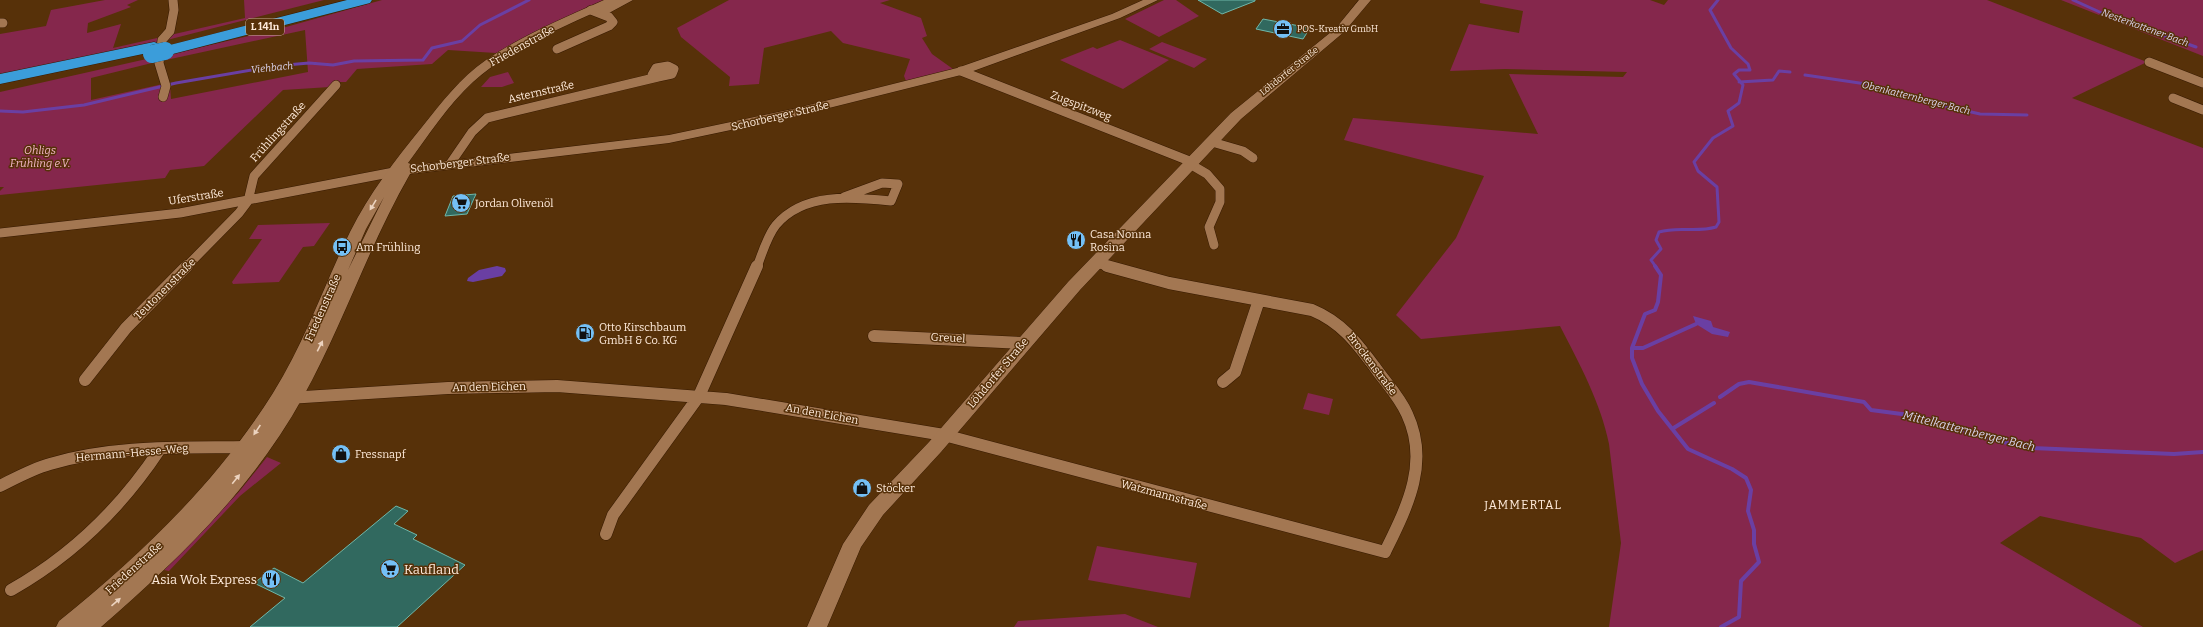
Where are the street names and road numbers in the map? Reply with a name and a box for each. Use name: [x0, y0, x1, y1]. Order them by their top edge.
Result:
road number: L 141n: [246, 19, 284, 35]
street label: Friedenstraße: [487, 23, 557, 69]
street label: Löhdorfer Straße: [1258, 45, 1320, 97]
street label: Asternstraße: [507, 78, 575, 106]
street label: Zugspitzweg: [1049, 88, 1113, 124]
street label: Schorberger Straße: [730, 98, 830, 134]
street label: Frühlingstraße: [247, 99, 309, 165]
street label: Schorberger Straße: [410, 150, 510, 176]
street label: Uferstraße: [168, 186, 224, 208]
street label: Teutonenstraße: [132, 256, 198, 322]
street label: Friedenstraße: [302, 272, 344, 344]
street label: Brockenstraße: [1344, 330, 1400, 398]
street label: Greuel: [930, 331, 966, 345]
street label: Löhdorfer Straße: [965, 335, 1031, 411]
street label: An den Eichen: [452, 380, 526, 394]
street label: An den Eichen: [785, 401, 859, 427]
street label: Hermann-Hesse-Weg: [75, 442, 189, 464]
street label: Watzmannstraße: [1119, 477, 1209, 513]
street label: Friedenstraße: [103, 539, 165, 597]

